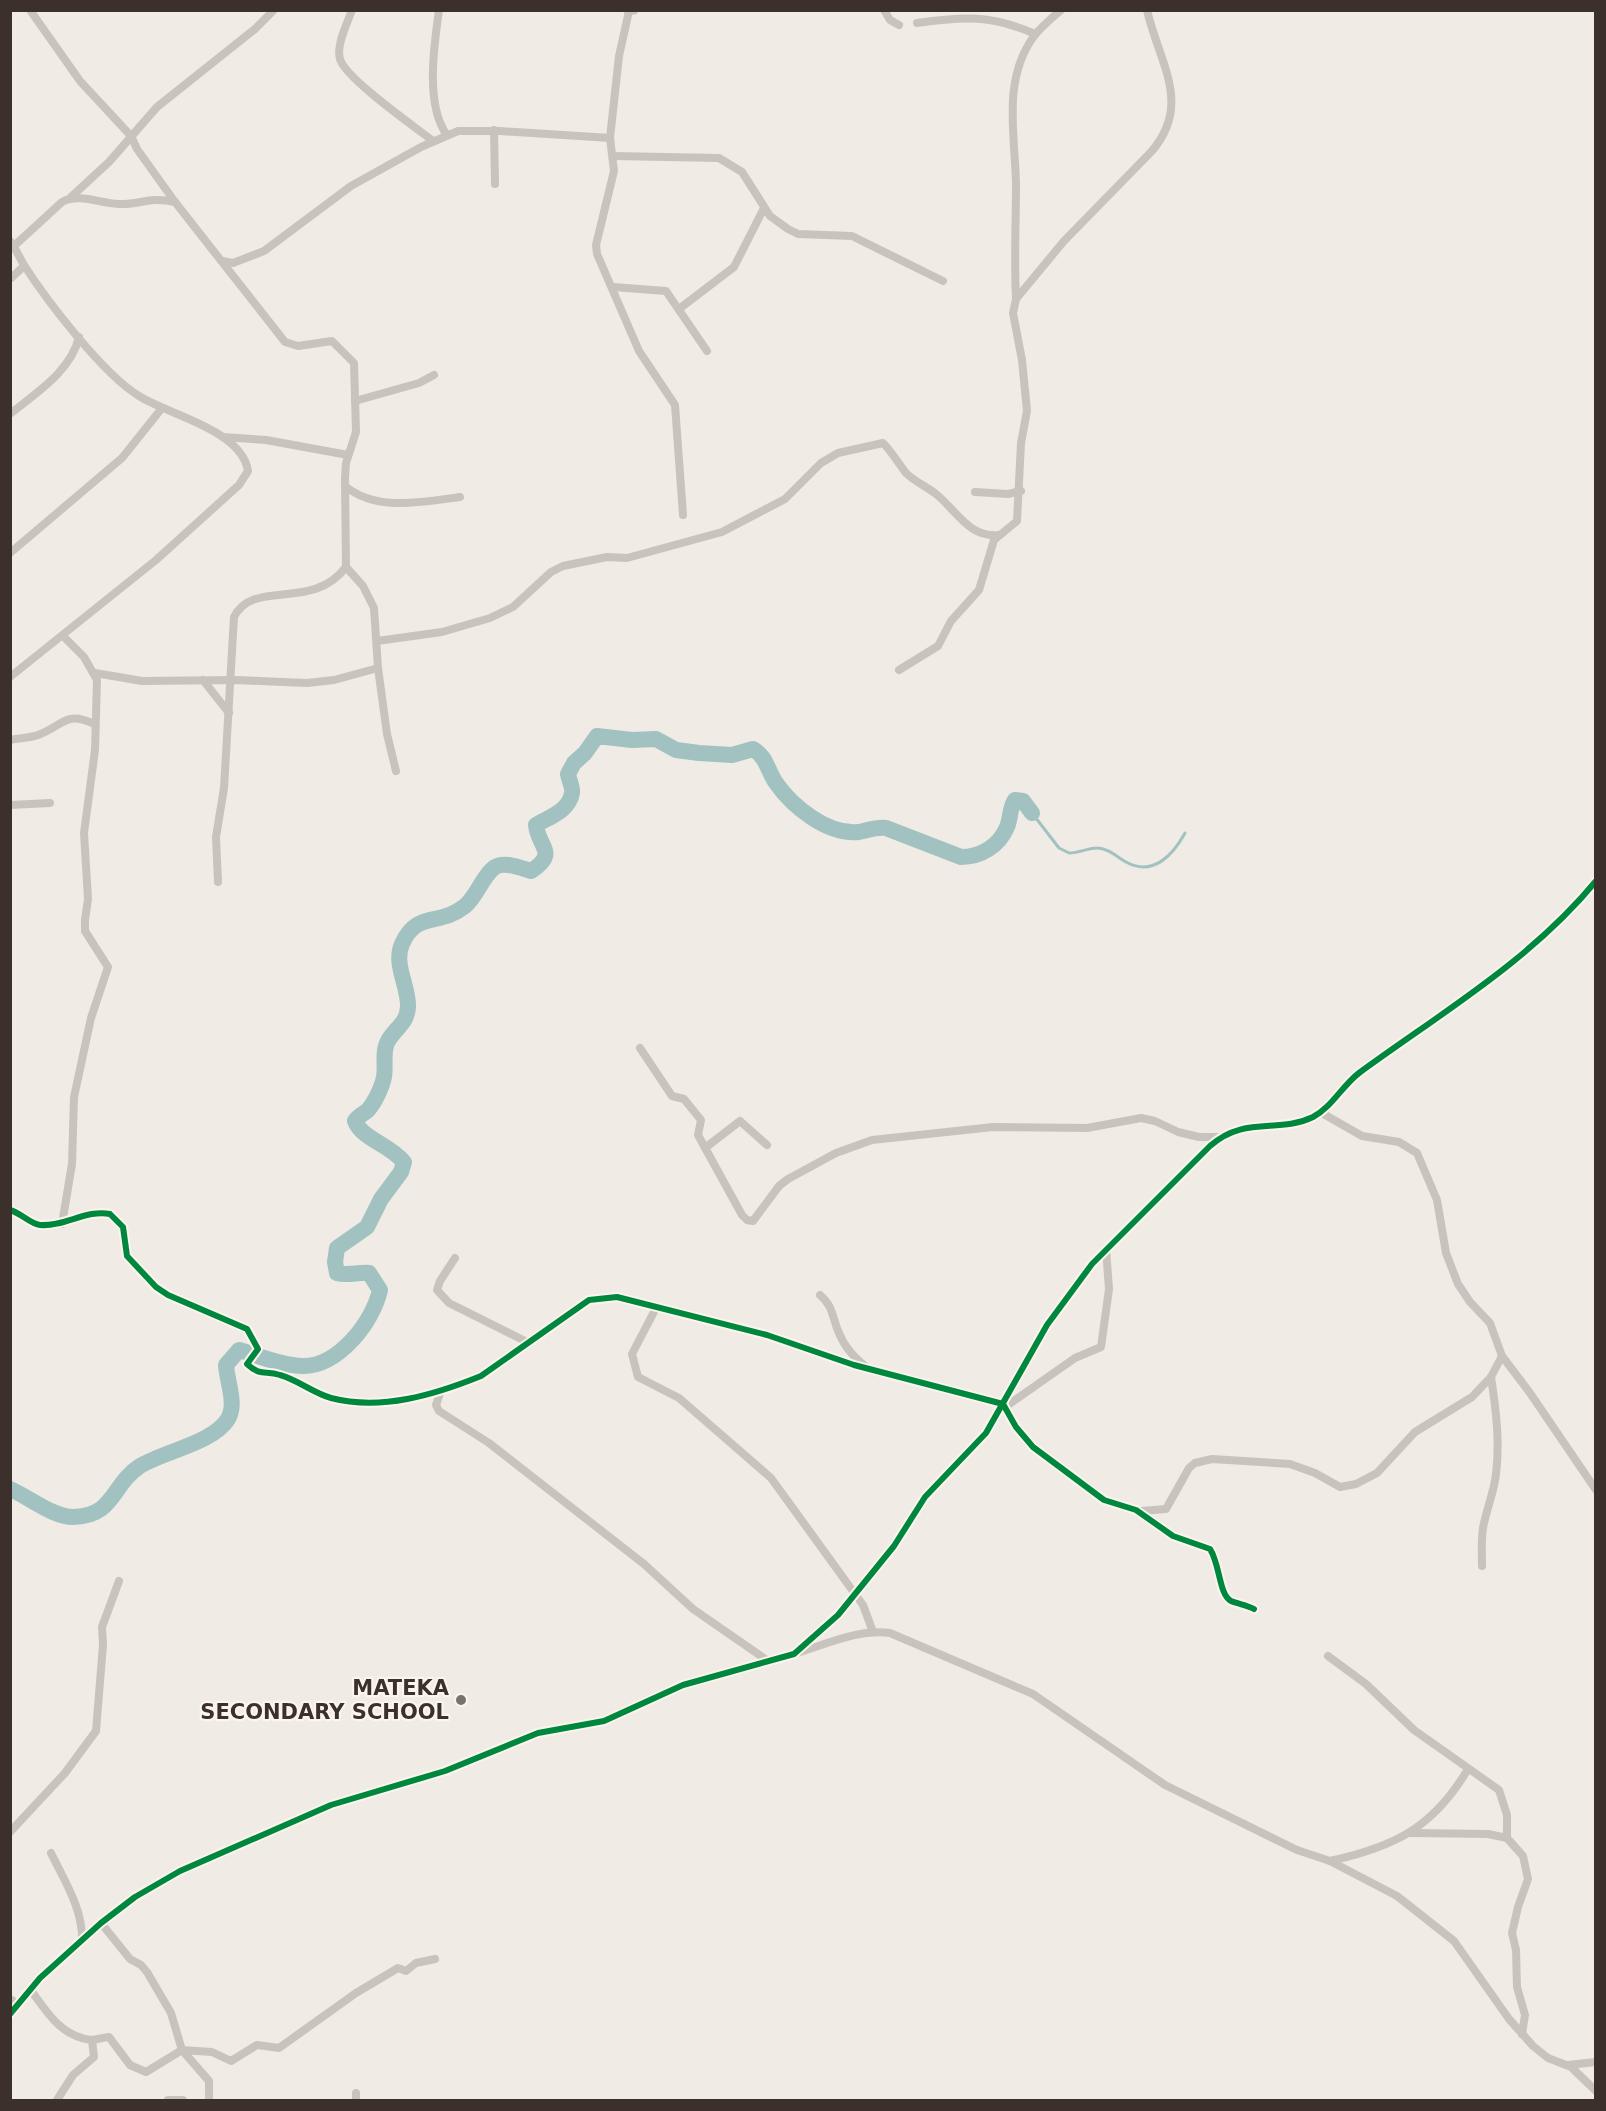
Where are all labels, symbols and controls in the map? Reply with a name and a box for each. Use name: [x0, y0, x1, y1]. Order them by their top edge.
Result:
place label: MATEKA SECONDARY SCHOOL: [200, 1676, 450, 1724]
marker: MATEKA SECONDARY SCHOOL: [454, 1693, 468, 1707]

